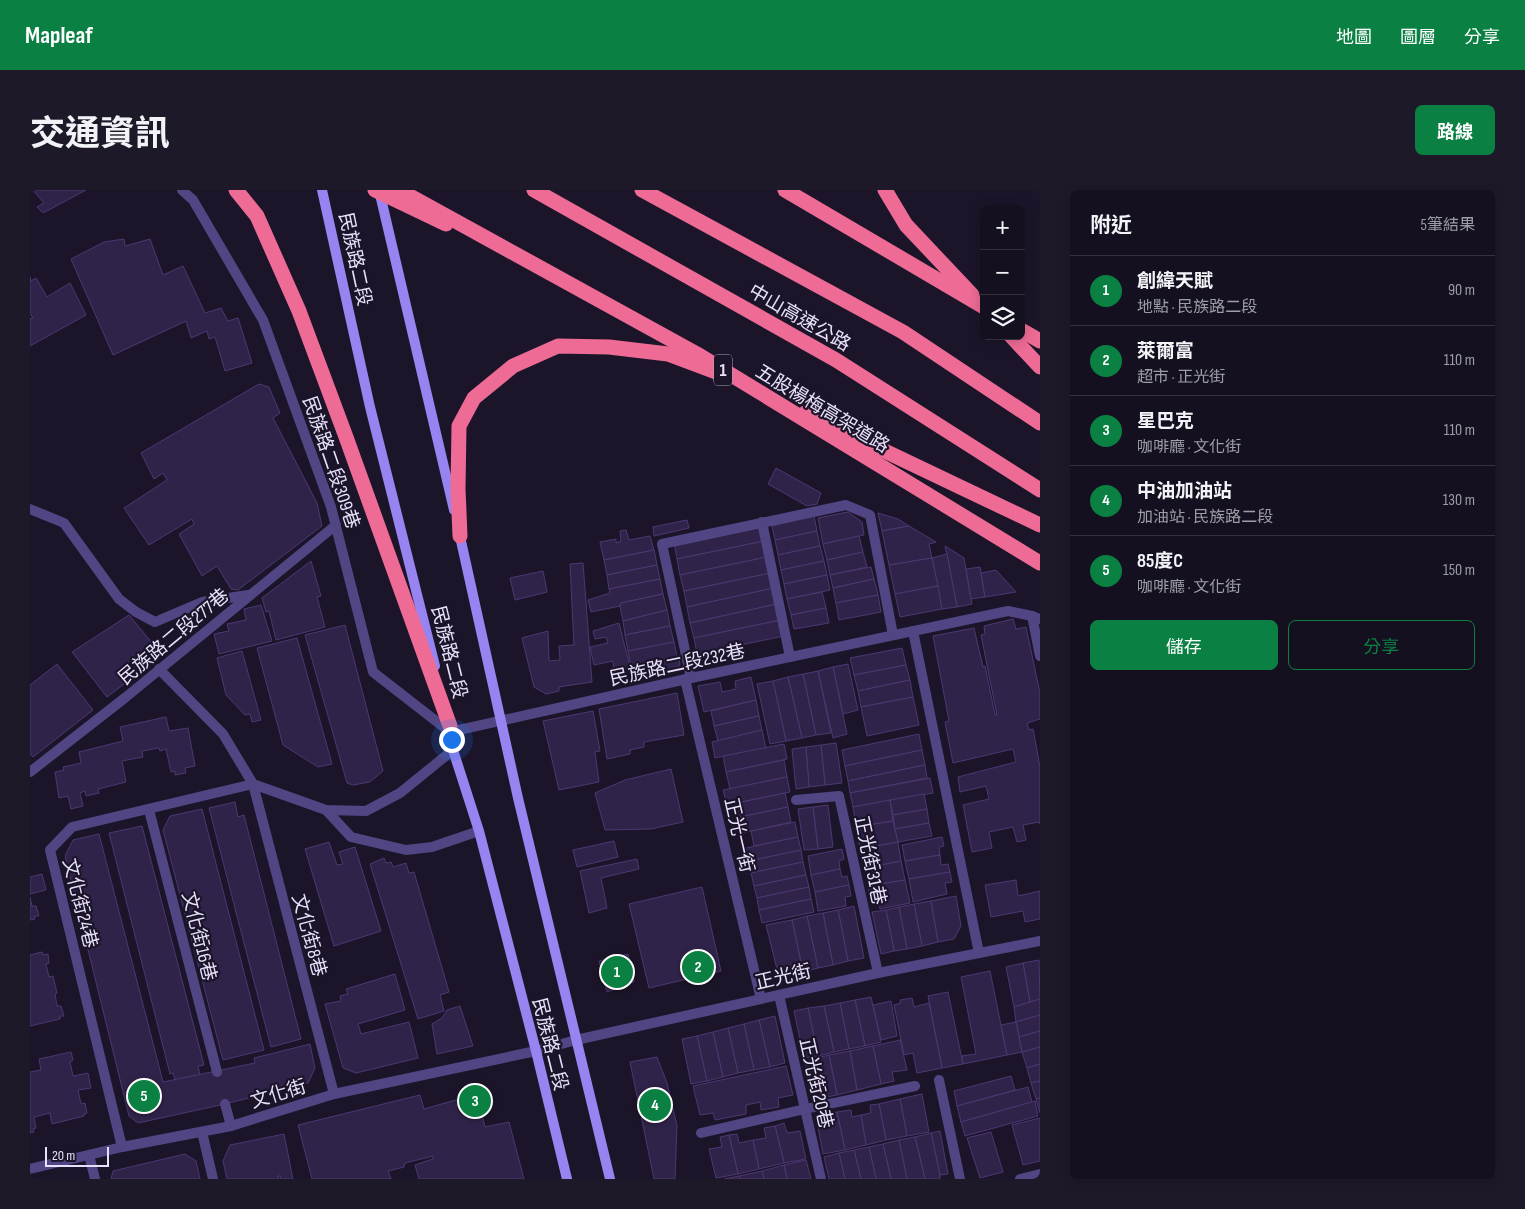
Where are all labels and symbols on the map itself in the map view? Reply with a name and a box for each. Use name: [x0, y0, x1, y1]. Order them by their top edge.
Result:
street label: 民族路二段: [333, 210, 376, 308]
street label: 中山高速公路: [744, 280, 854, 357]
road number: 1: [714, 354, 732, 386]
street label: 五股楊梅高架道路: [751, 360, 893, 458]
street label: 民族路二段309巷: [297, 393, 364, 532]
street label: 民族路二段277巷: [114, 584, 234, 690]
street label: 民族路二段: [426, 603, 471, 701]
street label: 民族路二段232巷: [608, 640, 747, 691]
your location: [439, 727, 465, 753]
street label: 正光一街: [719, 796, 758, 875]
street label: 正光街31巷: [849, 814, 890, 907]
street label: 文化街24巷: [57, 856, 102, 951]
street label: 文化街16巷: [176, 889, 221, 983]
street label: 文化街8巷: [287, 892, 331, 979]
pin: 2: [682, 948, 714, 986]
pin: 1: [601, 953, 633, 991]
street label: 正光街: [753, 960, 814, 995]
street label: 民族路二段: [527, 995, 572, 1093]
street label: 正光街20巷: [794, 1036, 837, 1131]
street label: 文化街: [248, 1075, 309, 1114]
pin: 5: [128, 1077, 160, 1115]
pin: 3: [459, 1082, 491, 1120]
pin: 4: [639, 1086, 671, 1124]
scale bar: [45, 1144, 109, 1167]

